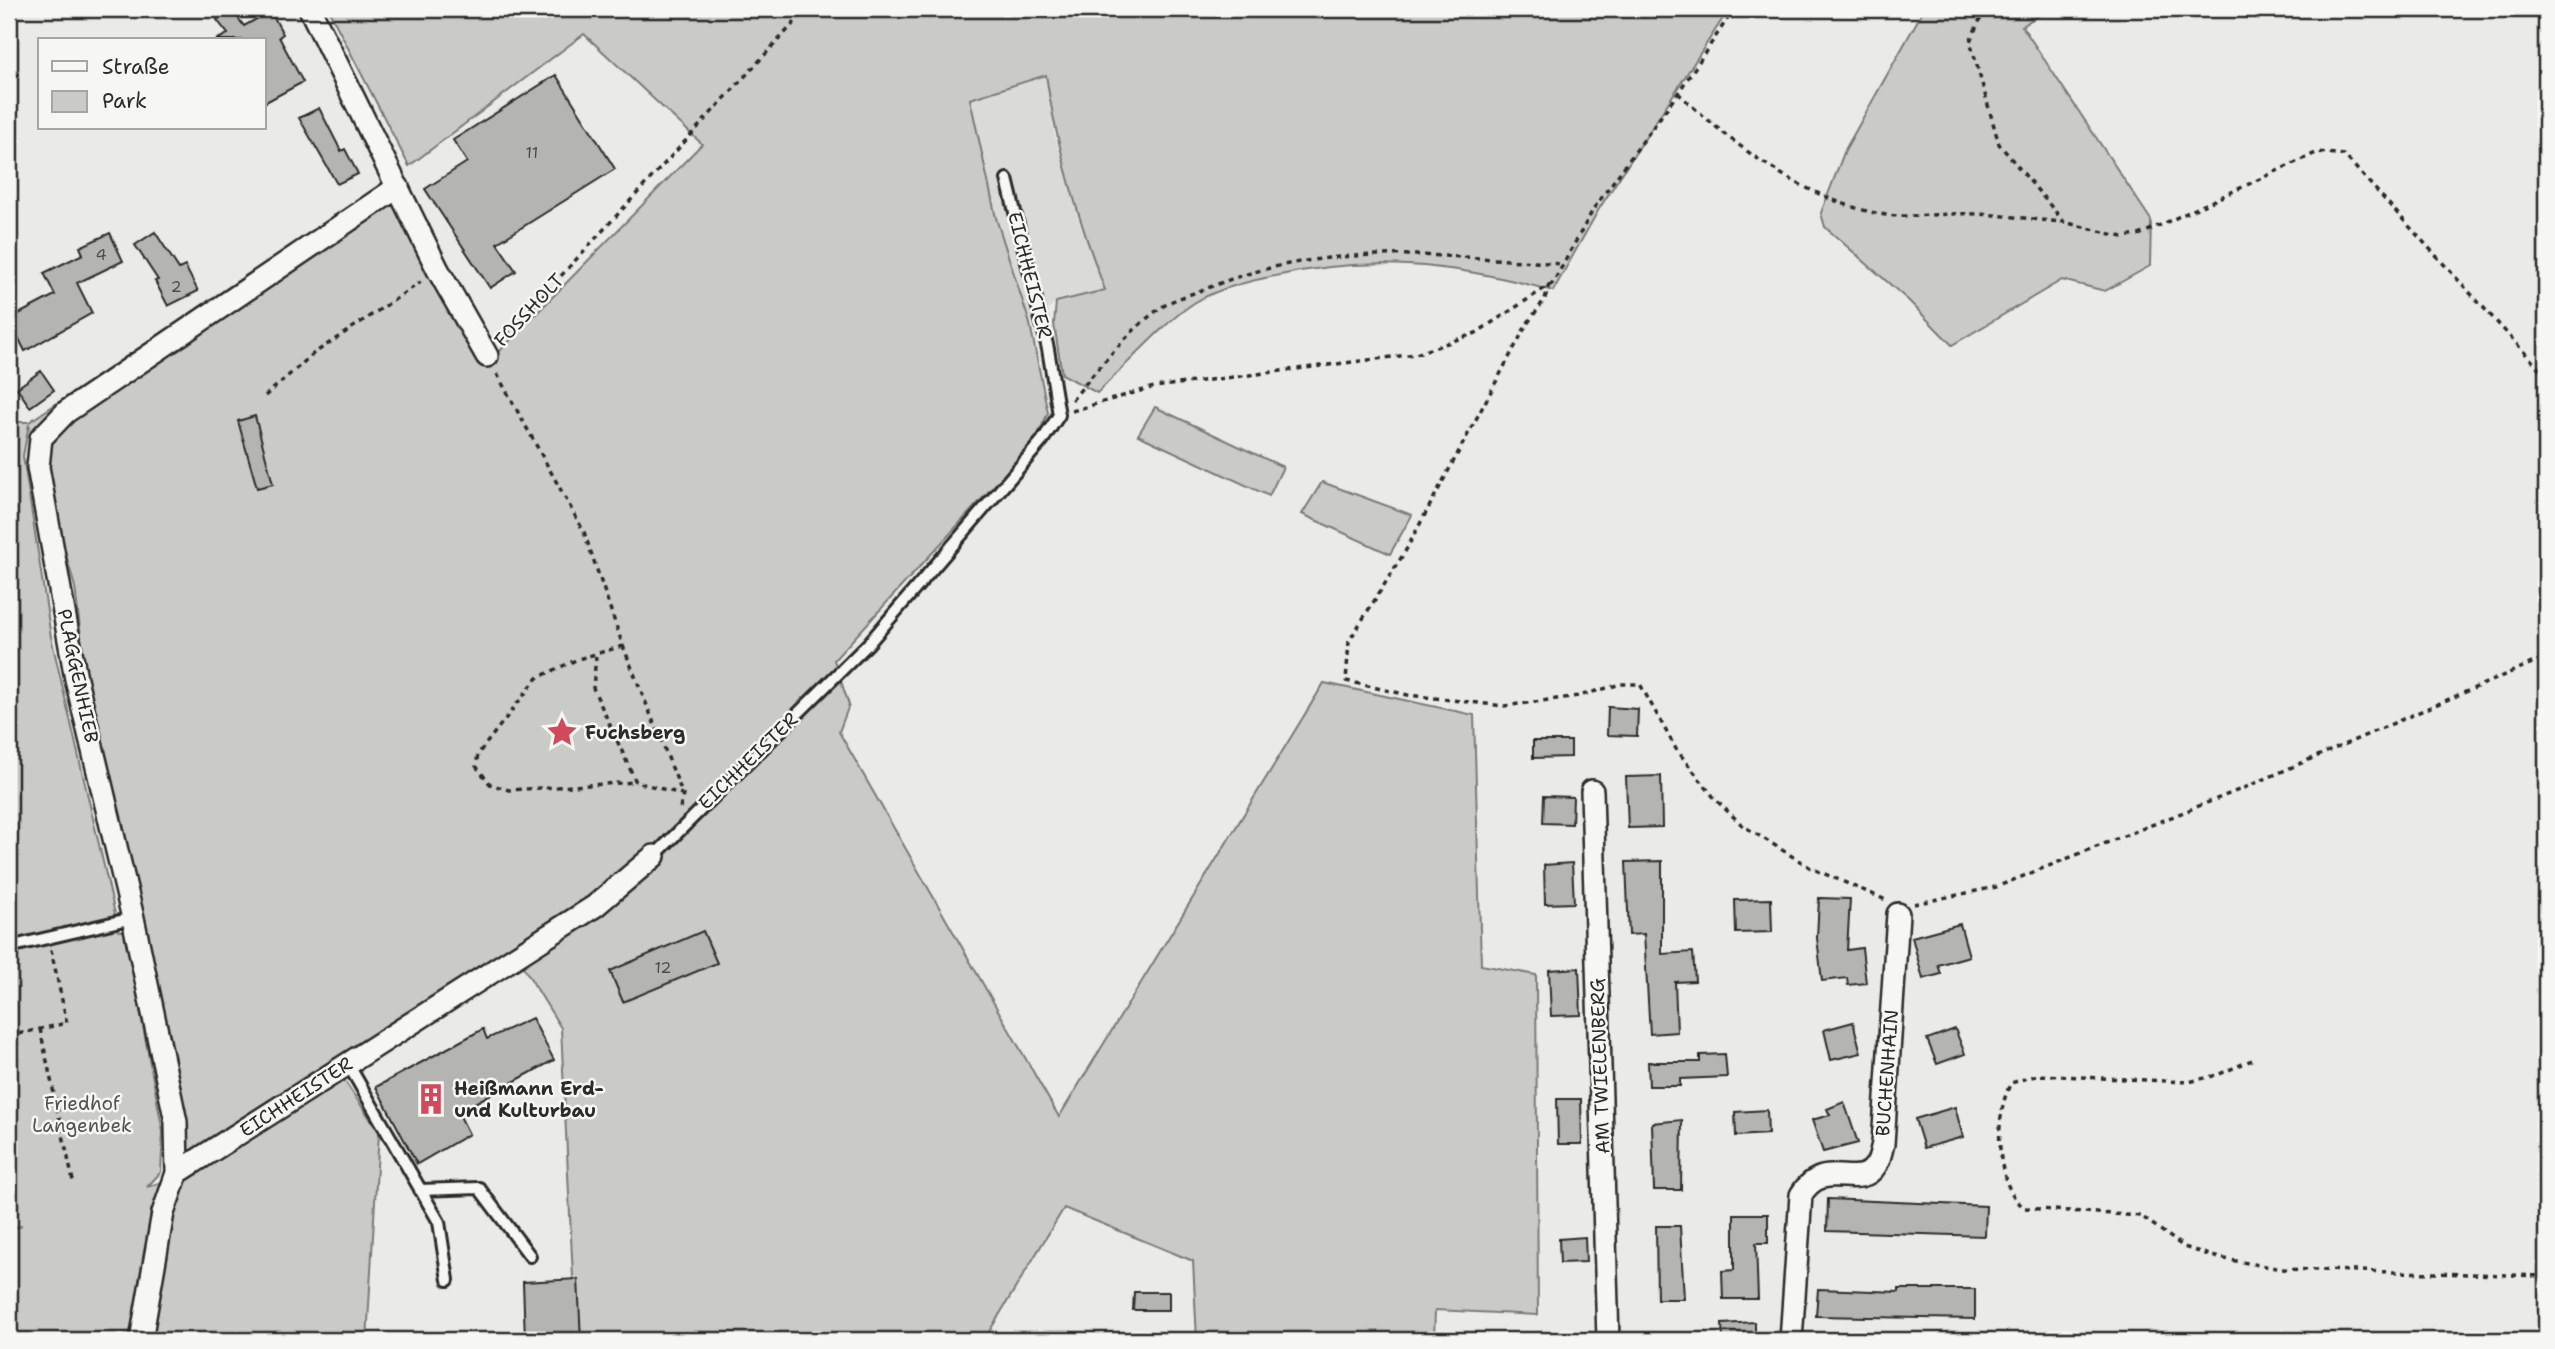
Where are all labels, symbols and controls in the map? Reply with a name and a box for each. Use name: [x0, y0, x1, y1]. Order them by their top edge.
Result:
legend: [38, 38, 266, 130]
text: Straße: [102, 53, 170, 81]
text: Park: [102, 87, 147, 115]
house number: 11: [526, 142, 538, 163]
street label: EICHHEISTER: [1002, 209, 1058, 341]
house number: 4: [95, 244, 107, 265]
street label: FOSSHOLT: [489, 268, 570, 352]
house number: 2: [170, 276, 182, 297]
street label: PLAGGENHIEB: [52, 607, 104, 745]
street label: EICHHEISTER: [693, 707, 803, 815]
place icon: Fuchsberg: [545, 715, 579, 749]
place label: Fuchsberg: [585, 720, 685, 745]
house number: 12: [654, 957, 672, 978]
street label: AM TWIELENBERG: [1584, 978, 1616, 1154]
street label: BUCHENHAIN: [1870, 1009, 1904, 1137]
street label: EICHHEISTER: [235, 1051, 357, 1143]
place label: Heißmann Erd- und Kulturbau: [454, 1076, 604, 1123]
building icon: Heißmann Erd- und Kulturbau: [414, 1082, 448, 1116]
park label: Friedhof Langenbek: [32, 1091, 132, 1138]

